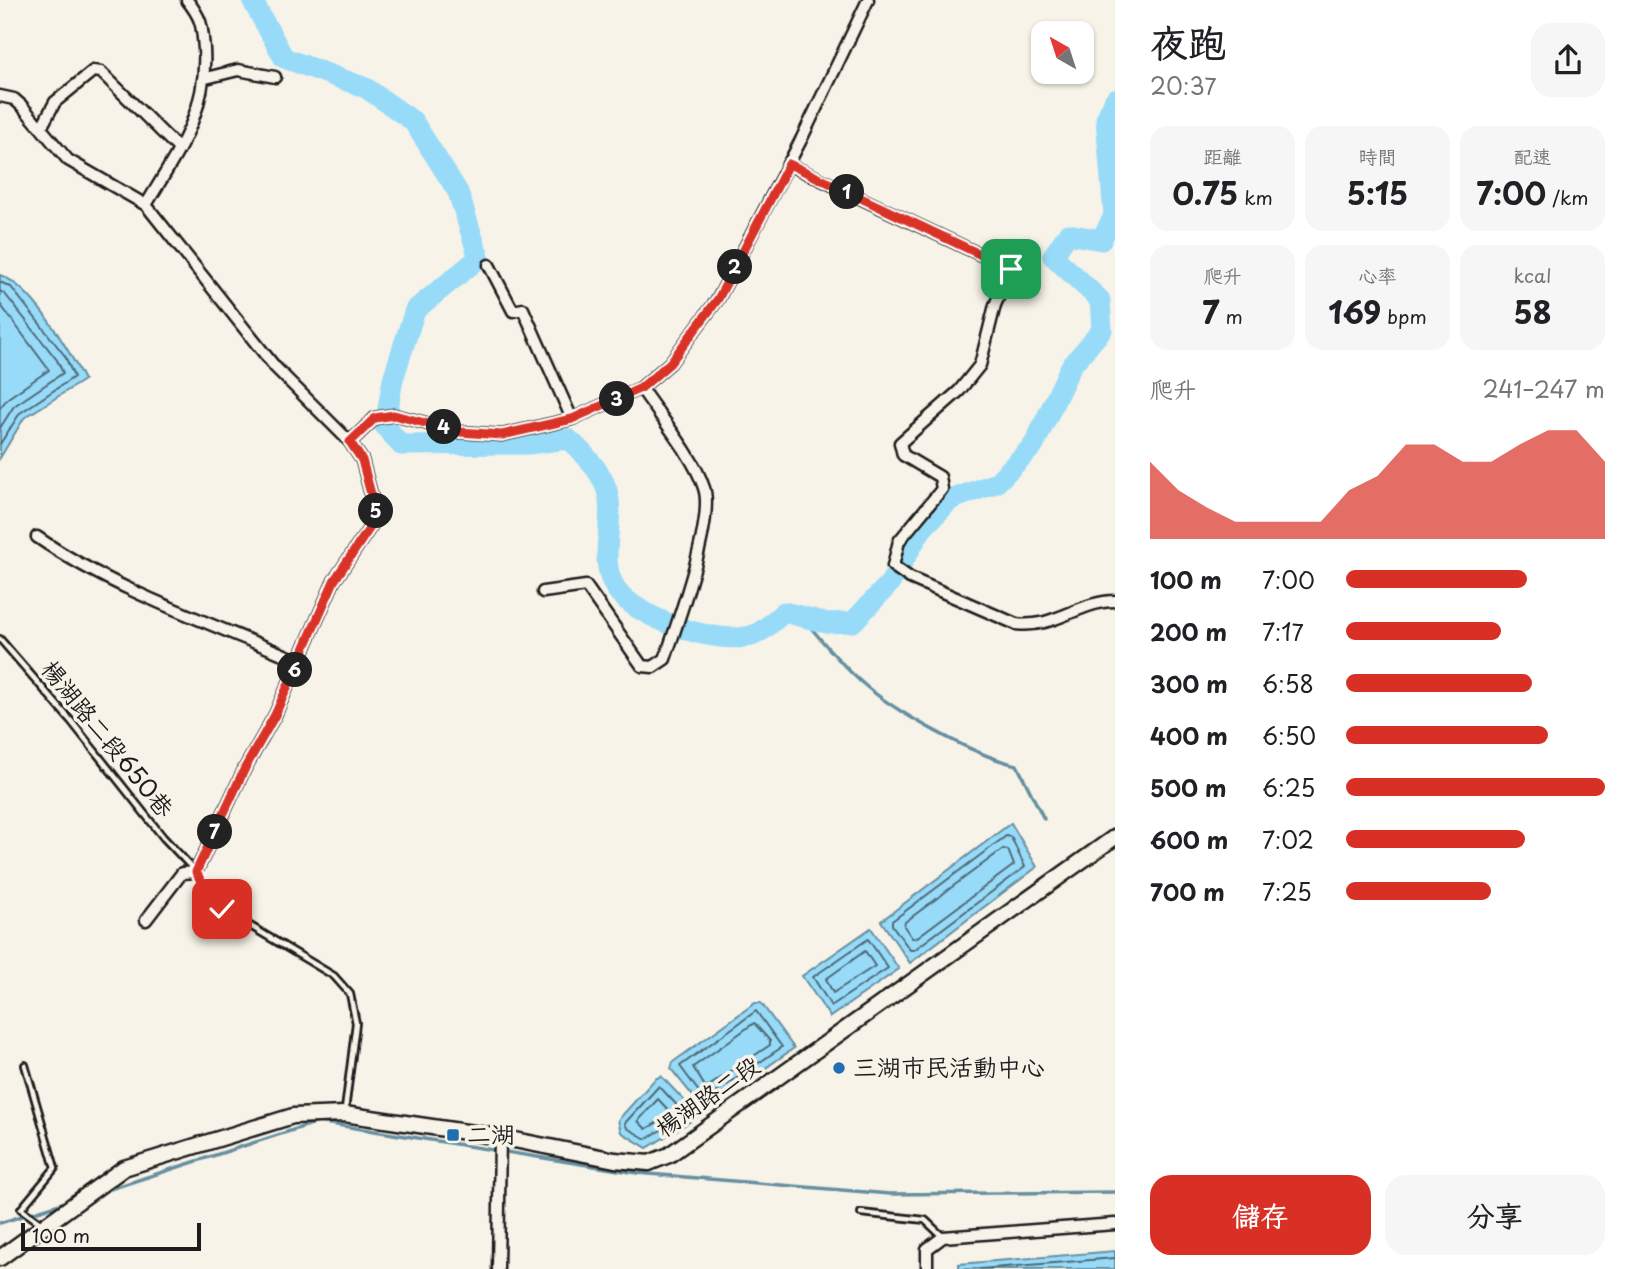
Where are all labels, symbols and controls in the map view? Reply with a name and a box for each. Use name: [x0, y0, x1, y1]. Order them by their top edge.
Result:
text: 夜跑: [1150, 13, 1226, 70]
north arrow: [1031, 21, 1094, 84]
map controls: [1031, 21, 1094, 84]
button: share: [1531, 23, 1605, 97]
text: 20:37: [1150, 68, 1216, 103]
text: 距離: [1203, 142, 1242, 170]
text: 時間: [1358, 142, 1397, 170]
text: 配速: [1513, 142, 1552, 170]
text: 0.75: [1172, 170, 1238, 215]
text: 5:15: [1347, 170, 1408, 215]
text: 7:00: [1476, 170, 1546, 215]
pin: 1: [830, 174, 864, 210]
text: 1: [842, 177, 851, 205]
text: km: [1238, 183, 1273, 211]
text: /km: [1546, 183, 1589, 211]
pin: [981, 239, 1041, 299]
pin: 2: [718, 250, 752, 284]
icon: arrive: [992, 250, 1030, 288]
text: 2: [728, 252, 741, 280]
text: 爬升: [1203, 261, 1242, 289]
text: 心率: [1358, 261, 1397, 289]
text: kcal: [1514, 261, 1551, 289]
text: 7: [1202, 289, 1219, 334]
text: 169: [1328, 289, 1381, 334]
text: 58: [1514, 289, 1551, 334]
text: m: [1219, 302, 1243, 330]
text: bpm: [1381, 302, 1427, 330]
text: 爬升: [1150, 371, 1196, 406]
text: 241–247 m: [1482, 371, 1605, 406]
pin: 3: [600, 382, 634, 416]
text: 3: [610, 384, 623, 412]
pin: 4: [426, 410, 462, 444]
text: 4: [437, 412, 450, 440]
pin: 5: [358, 494, 394, 528]
text: 5: [369, 496, 382, 524]
text: 100 m: [1150, 562, 1222, 597]
text: 7:00: [1262, 562, 1315, 597]
text: 200 m: [1150, 614, 1227, 649]
text: 7:17: [1262, 614, 1304, 649]
street label: 楊湖路二段650巷: [34, 651, 183, 824]
pin: 6: [278, 652, 312, 688]
text: 6: [288, 655, 301, 683]
text: 300 m: [1150, 666, 1228, 701]
text: 6:58: [1262, 666, 1314, 701]
text: 400 m: [1150, 718, 1228, 753]
text: 6:50: [1262, 718, 1316, 753]
text: 500 m: [1150, 770, 1227, 805]
text: 6:25: [1262, 770, 1315, 805]
pin: 7: [198, 814, 232, 850]
text: 7: [209, 817, 220, 845]
text: 600 m: [1150, 822, 1228, 857]
text: 7:02: [1262, 822, 1314, 857]
text: 700 m: [1150, 874, 1225, 909]
text: 7:25: [1262, 874, 1312, 909]
pin: [192, 879, 252, 939]
icon: check: [203, 890, 241, 928]
street label: 楊湖路二段: [647, 1046, 766, 1145]
place label: 三湖市民活動中心: [853, 1048, 1045, 1084]
marker: 三湖市民活動中心: [831, 1060, 847, 1076]
place label: 二湖: [467, 1115, 515, 1151]
marker: 二湖: [445, 1127, 461, 1143]
button: 儲存: [1150, 1175, 1371, 1255]
button: 分享: [1385, 1175, 1605, 1255]
scale bar: [21, 1220, 201, 1252]
text: 100 m: [32, 1221, 90, 1249]

